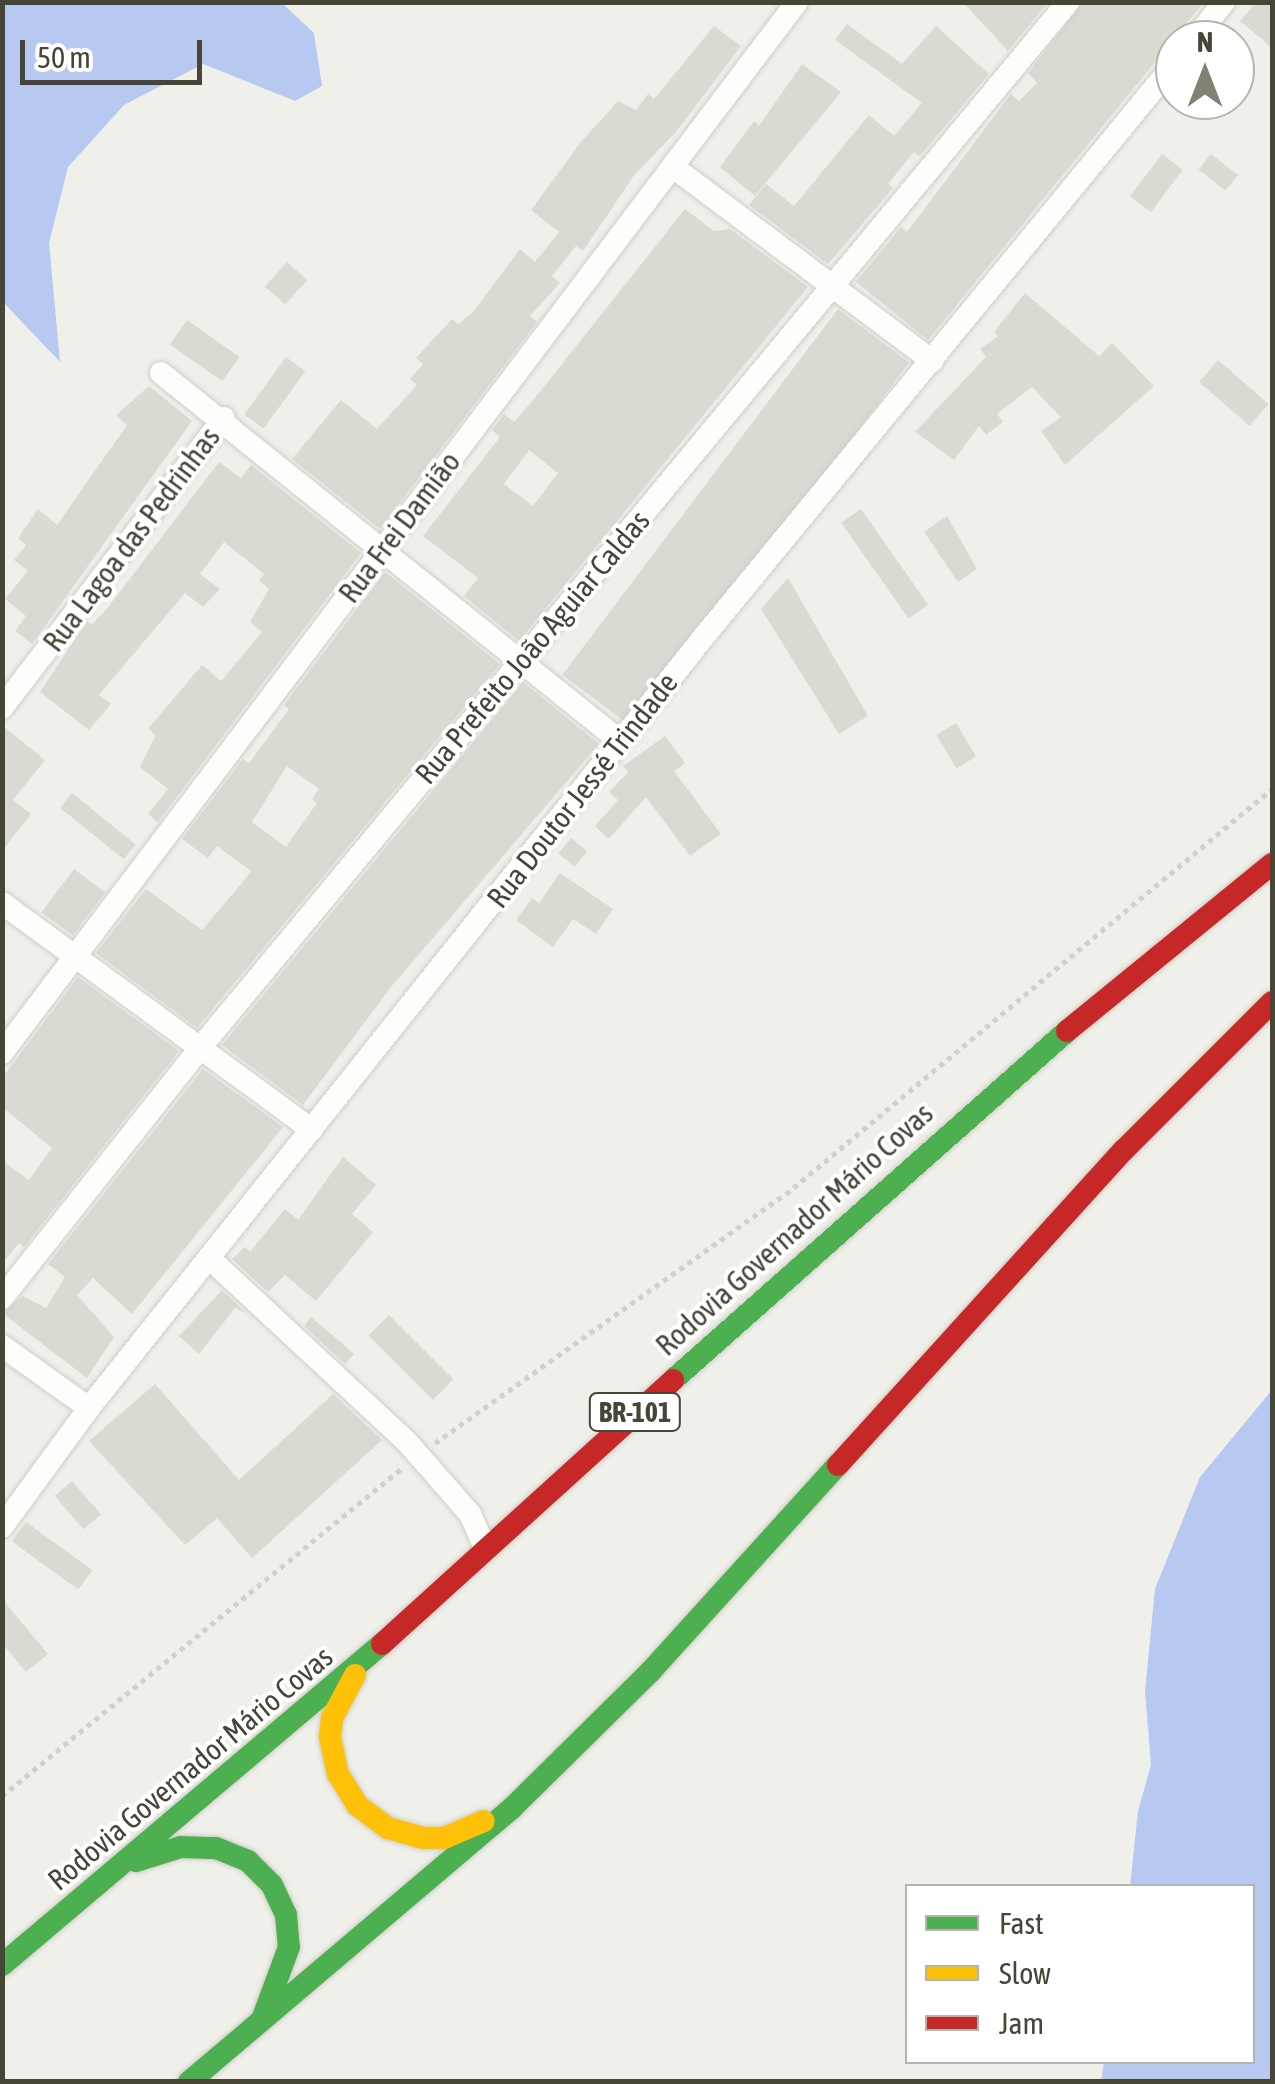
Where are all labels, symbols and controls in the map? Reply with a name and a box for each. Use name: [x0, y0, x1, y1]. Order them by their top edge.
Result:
scale bar: [25, 20, 208, 82]
north arrow: [1155, 20, 1255, 120]
text: N: [1197, 26, 1213, 58]
text: 50 m: [37, 40, 91, 74]
street label: Rua Lagoa das Pedrinhas: [35, 420, 227, 658]
street label: Rua Frei Damião: [331, 444, 467, 610]
street label: Rua Prefeito João Aguiar Caldas: [407, 503, 657, 791]
street label: Rua Doutor Jessé Trindade: [479, 665, 685, 915]
street label: Rodovia Governador Mário Covas: [648, 1095, 940, 1363]
road number: BR-101: [588, 1389, 682, 1435]
street label: Rodovia Governador Mário Covas: [40, 1638, 340, 1898]
legend: [905, 1884, 1255, 2064]
text: Fast: [999, 1906, 1044, 1940]
text: Slow: [999, 1956, 1051, 1990]
text: Jam: [999, 2006, 1044, 2040]

